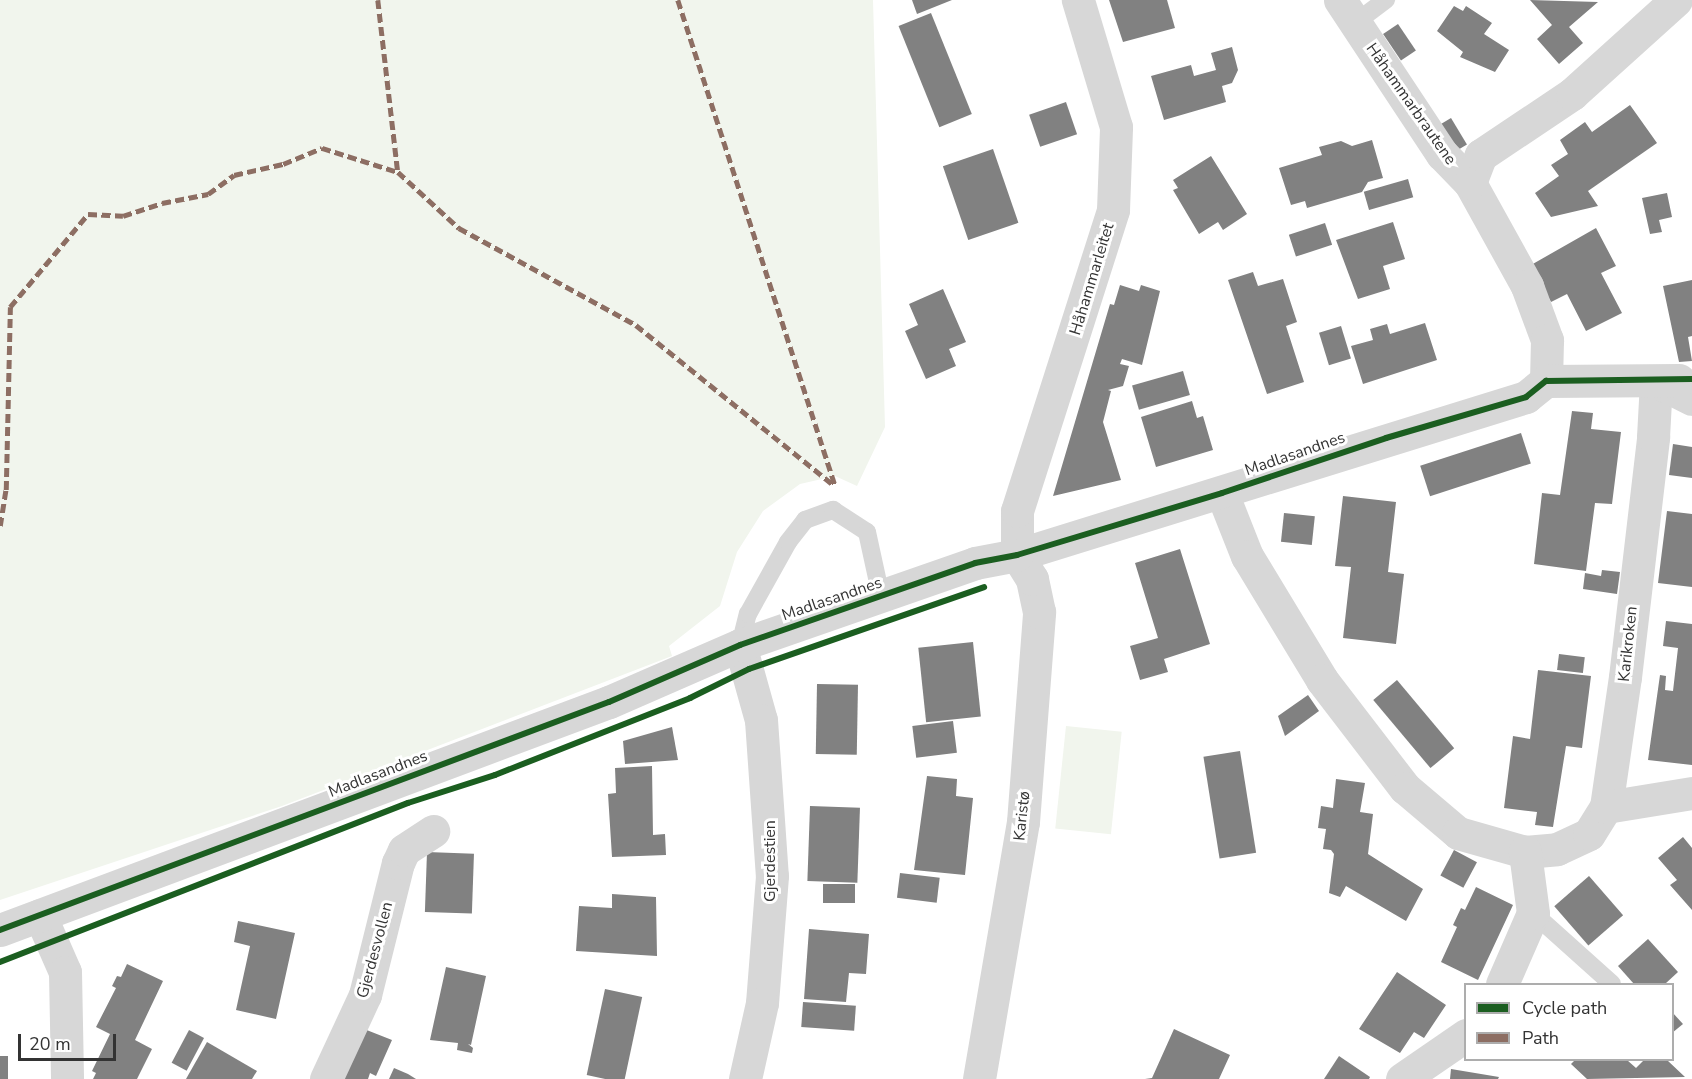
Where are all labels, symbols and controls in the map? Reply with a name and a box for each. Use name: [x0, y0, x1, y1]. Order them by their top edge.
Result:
street label: Håhammarbrautene: [1362, 40, 1460, 168]
street label: Håhammarleitet: [1066, 221, 1118, 337]
street label: Madlasandnes: [1242, 428, 1348, 480]
street label: Madlasandnes: [779, 573, 885, 625]
street label: Karikroken: [1614, 605, 1642, 683]
street label: Madlasandnes: [326, 746, 430, 802]
street label: Karistø: [1010, 790, 1034, 842]
street label: Gjerdestien: [760, 820, 780, 902]
street label: Gjerdesvollen: [353, 900, 397, 1000]
legend: [1464, 983, 1674, 1061]
text: Cycle path: [1522, 996, 1607, 1020]
scale bar: [21, 1022, 118, 1060]
text: Path: [1522, 1026, 1559, 1050]
text: 20 m: [29, 1032, 71, 1056]

